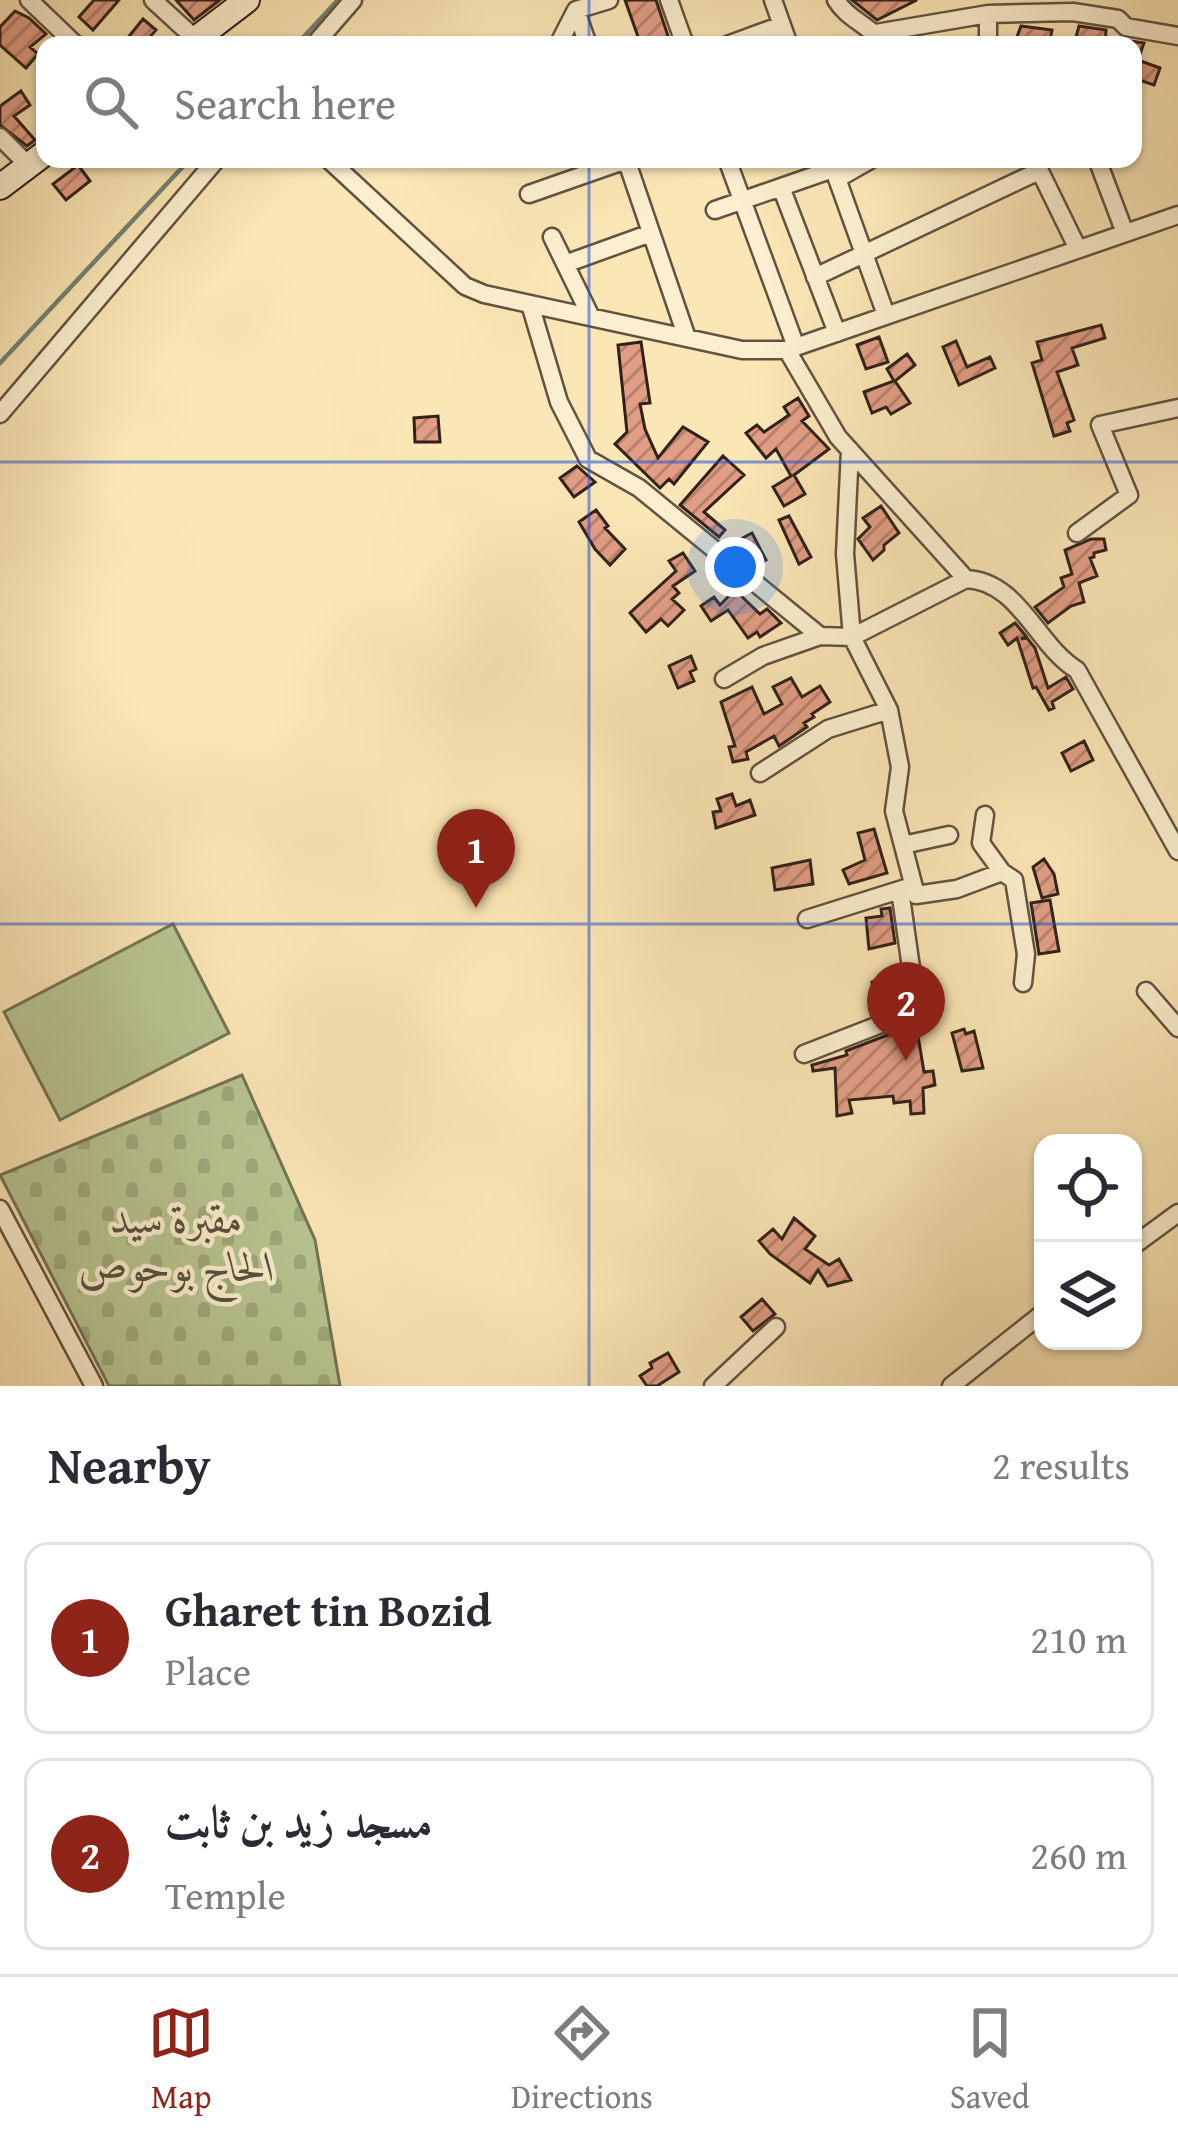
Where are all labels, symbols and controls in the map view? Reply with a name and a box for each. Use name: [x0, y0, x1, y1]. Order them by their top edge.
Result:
search box: [36, 36, 1142, 168]
icon: search: [78, 69, 144, 135]
text: Search here: [174, 70, 396, 135]
your location: [705, 537, 765, 597]
pin: 1: [437, 809, 515, 908]
pin: 2: [867, 962, 945, 1061]
map controls: [1034, 1134, 1142, 1350]
button: locate: [1034, 1134, 1142, 1242]
park label: مقبرة سيد الحاج بوحوص: [79, 1187, 275, 1303]
button: layers: [1034, 1242, 1142, 1350]
text: Nearby: [48, 1427, 211, 1502]
text: 2 results: [992, 1436, 1130, 1493]
text: Gharet tin Bozid: [165, 1577, 492, 1642]
text: 1: [80, 1610, 100, 1667]
text: 210 m: [1030, 1610, 1127, 1667]
text: Place: [165, 1642, 251, 1699]
text: مسجد زيد بن ثابت: [165, 1788, 433, 1853]
text: 2: [80, 1826, 100, 1883]
text: 260 m: [1030, 1826, 1127, 1883]
text: Temple: [165, 1866, 286, 1923]
tab: Map: [148, 2000, 214, 2120]
tab: Directions: [511, 2000, 653, 2120]
tab: Saved: [950, 2000, 1030, 2120]

